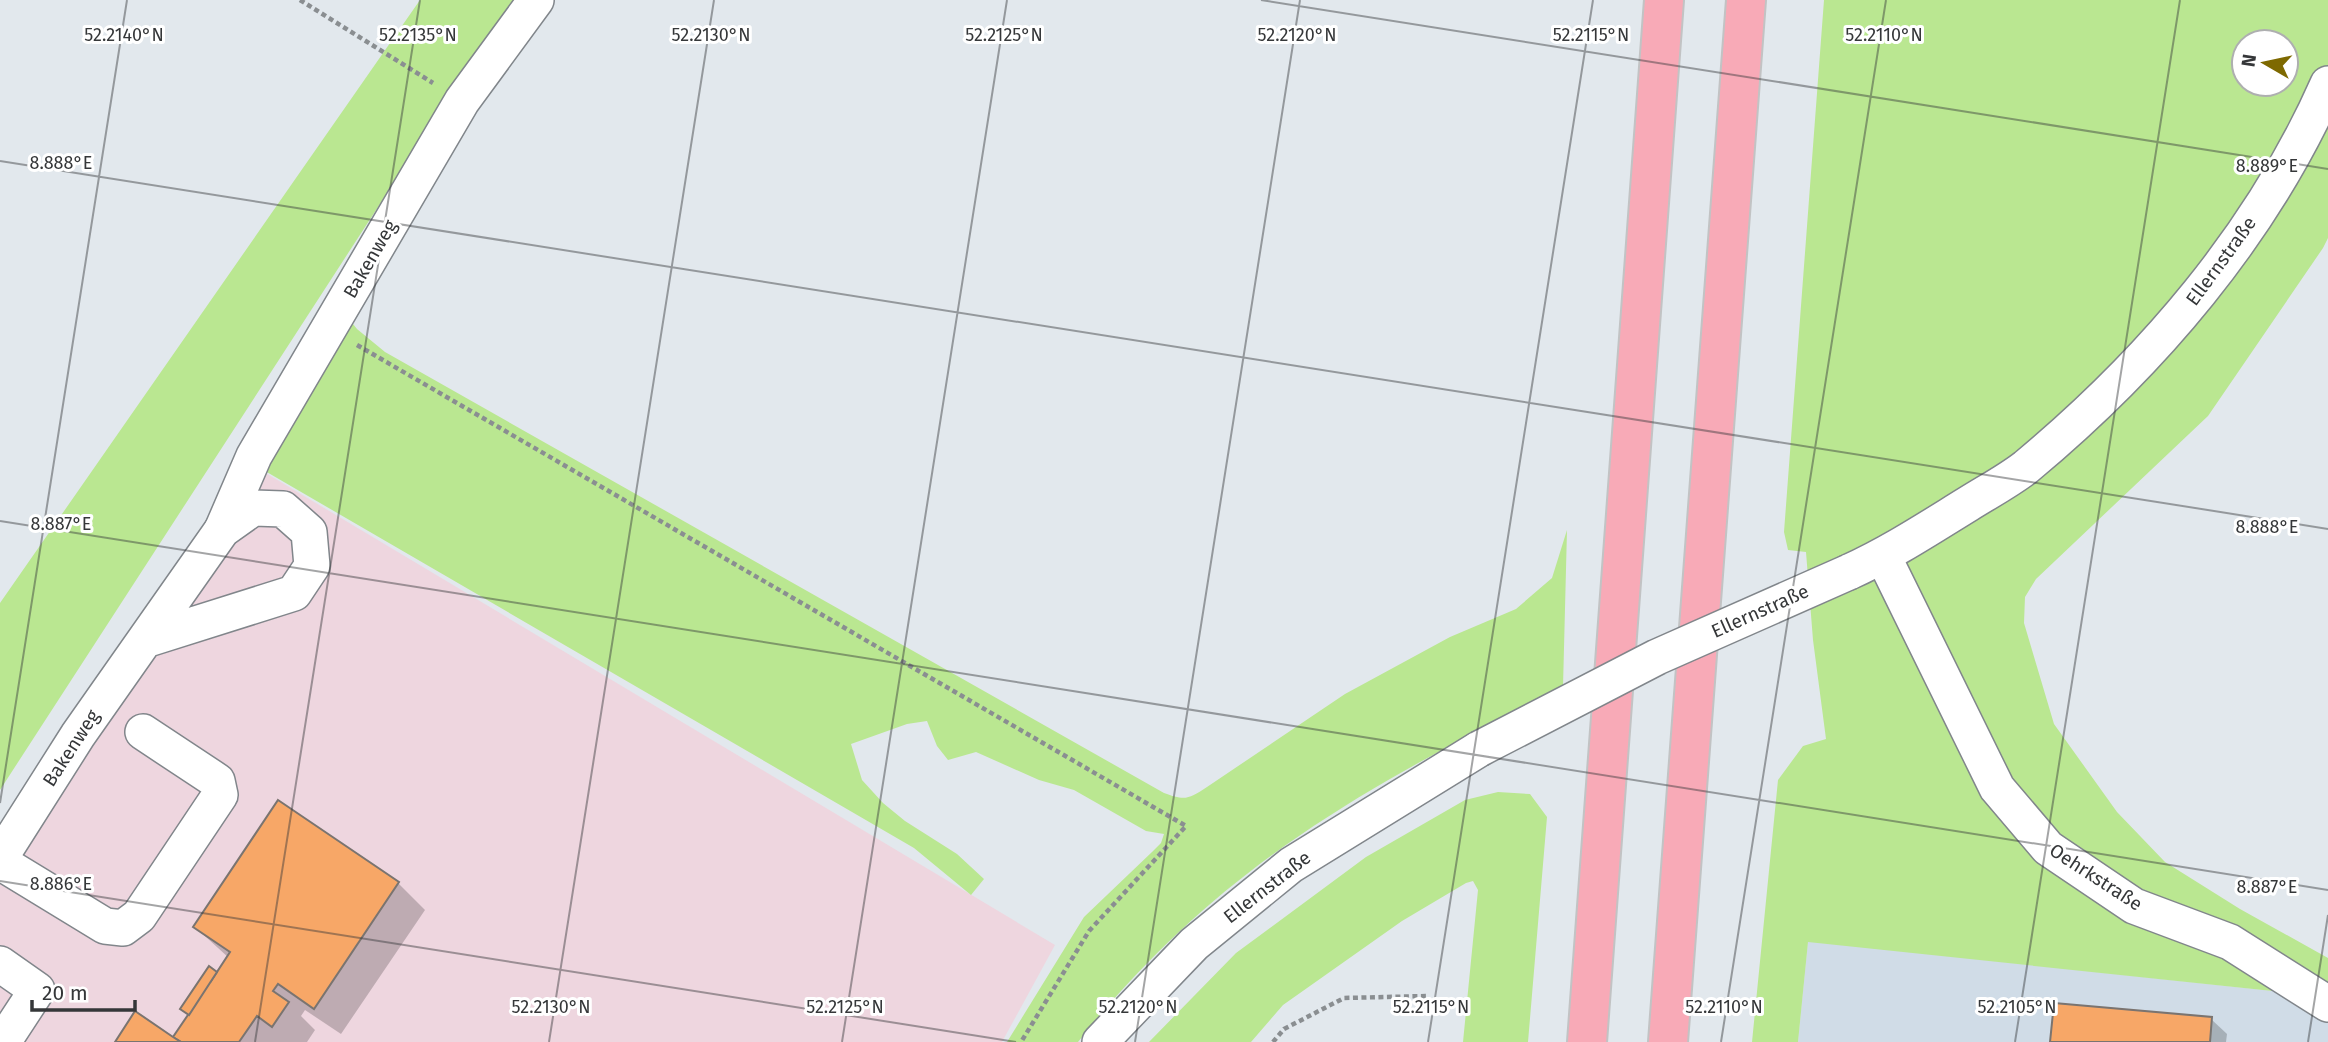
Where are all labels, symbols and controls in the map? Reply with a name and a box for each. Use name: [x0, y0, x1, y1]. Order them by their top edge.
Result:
text: 52.2140°N: [84, 24, 164, 46]
text: 52.2135°N: [379, 24, 457, 46]
text: 52.2130°N: [671, 24, 751, 46]
text: 52.2125°N: [965, 24, 1043, 46]
text: 52.2120°N: [1258, 24, 1336, 46]
text: 52.2115°N: [1553, 24, 1629, 46]
text: 52.2110°N: [1845, 24, 1923, 46]
north arrow: [2230, 28, 2300, 98]
text: N: [2236, 52, 2261, 68]
text: 8.888°E: [29, 152, 93, 174]
text: 8.889°E: [2236, 155, 2298, 177]
street label: Ellernstraße: [2181, 212, 2261, 310]
street label: Bakenweg: [338, 216, 402, 302]
text: 8.887°E: [30, 513, 92, 535]
text: 8.888°E: [2235, 516, 2299, 538]
street label: Ellernstraße: [1708, 579, 1812, 643]
street label: Bakenweg: [38, 705, 104, 791]
street label: Oehrkstraße: [2045, 838, 2147, 916]
street label: Ellernstraße: [1219, 846, 1315, 928]
text: 8.886°E: [30, 873, 92, 895]
text: 8.887°E: [2236, 876, 2298, 898]
scale bar: [32, 968, 135, 1012]
text: 20 m: [42, 980, 88, 1006]
text: 52.2130°N: [511, 996, 591, 1018]
text: 52.2125°N: [806, 996, 884, 1018]
text: 52.2120°N: [1099, 996, 1177, 1018]
text: 52.2115°N: [1393, 996, 1469, 1018]
text: 52.2110°N: [1685, 996, 1763, 1018]
text: 52.2105°N: [1978, 996, 2056, 1018]

